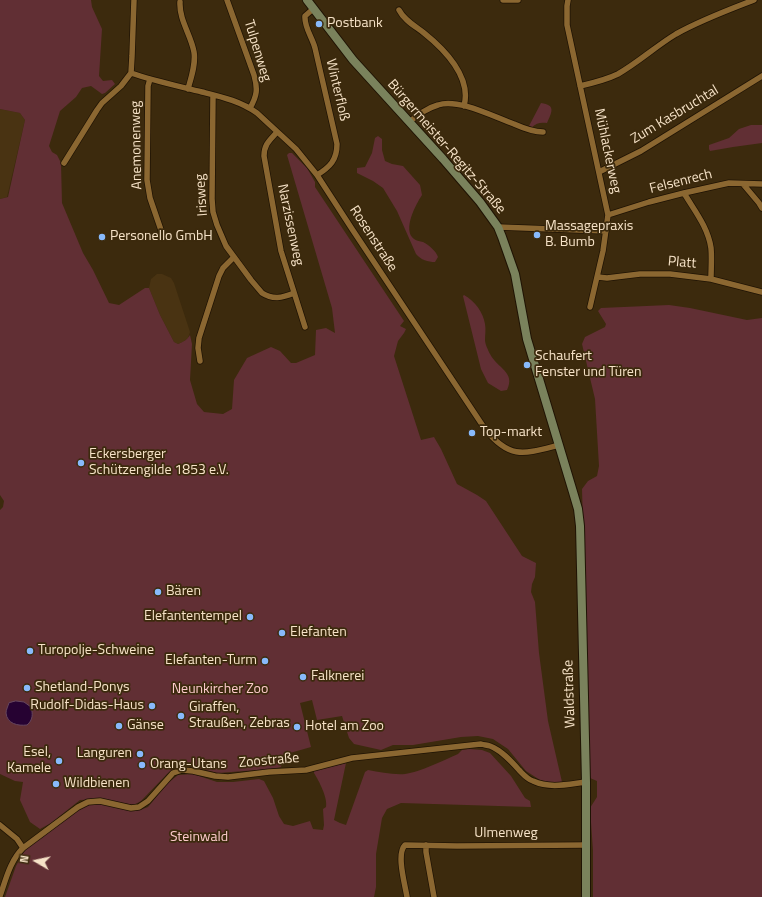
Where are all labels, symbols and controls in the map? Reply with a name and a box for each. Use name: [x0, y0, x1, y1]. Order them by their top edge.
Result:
place label: Postbank: [327, 16, 383, 32]
street label: Tulpenweg: [240, 18, 274, 84]
marker: Postbank: [314, 19, 324, 29]
street label: Winterfloß: [322, 57, 352, 123]
street label: Bürgermeister-Regitz-Straße: [383, 76, 509, 218]
street label: Zum Kasbruchtal: [628, 82, 722, 148]
street label: Anemonenweg: [128, 100, 146, 190]
street label: Mühlackerweg: [590, 107, 624, 195]
street label: Felsenrech: [648, 166, 714, 198]
street label: Irisweg: [192, 173, 212, 217]
street label: Narzissenweg: [273, 183, 307, 267]
street label: Rosenstraße: [345, 203, 401, 275]
place label: Massagepraxis B. Bumb: [545, 219, 633, 252]
place label: Personello GmbH: [110, 229, 213, 245]
marker: Massagepraxis B. Bumb: [532, 230, 542, 240]
marker: Personello GmbH: [97, 232, 107, 242]
street label: Platt: [667, 253, 697, 273]
place label: Schaufert Fenster und Türen: [535, 349, 641, 382]
marker: Schaufert Fenster und Türen: [522, 360, 532, 370]
place label: Top-markt: [480, 425, 542, 441]
marker: Top-markt: [467, 428, 477, 438]
place label: Eckersberger Schützengilde 1853 e.V.: [89, 447, 229, 480]
marker: Eckersberger Schützengilde 1853 e.V.: [76, 458, 86, 468]
place label: Bären: [166, 584, 201, 600]
marker: Bären: [153, 587, 163, 597]
place label: Elefantentempel: [144, 609, 242, 625]
marker: Elefantentempel: [245, 612, 255, 622]
place label: Elefanten: [290, 625, 347, 641]
marker: Elefanten: [277, 628, 287, 638]
place label: Turopolje-Schweine: [38, 643, 154, 659]
marker: Turopolje-Schweine: [25, 646, 35, 656]
place label: Elefanten-Turm: [165, 653, 257, 669]
marker: Elefanten-Turm: [260, 656, 270, 666]
street label: Waldstraße: [560, 660, 580, 728]
place label: Falknerei: [311, 669, 364, 685]
marker: Falknerei: [298, 672, 308, 682]
place label: Shetland-Ponys: [35, 680, 130, 696]
park label: Neunkircher Zoo: [172, 682, 268, 698]
marker: Shetland-Ponys: [22, 683, 32, 693]
place label: Rudolf-Didas-Haus: [30, 698, 144, 714]
place label: Giraffen, Straußen, Zebras: [189, 700, 290, 732]
marker: Rudolf-Didas-Haus: [147, 701, 157, 711]
marker: Giraffen, Straußen, Zebras: [176, 711, 186, 721]
place label: Gänse: [127, 718, 164, 734]
place label: Hotel am Zoo: [305, 719, 384, 735]
marker: Gänse: [114, 721, 124, 731]
marker: Hotel am Zoo: [292, 722, 302, 732]
place label: Esel, Kamele: [7, 745, 51, 778]
place label: Languren: [77, 746, 132, 762]
marker: Languren: [135, 749, 145, 759]
street label: Zoostraße: [238, 750, 300, 772]
marker: Esel, Kamele: [54, 756, 64, 766]
place label: Orang-Utans: [150, 757, 227, 773]
marker: Orang-Utans: [137, 760, 147, 770]
place label: Wildbienen: [64, 776, 130, 792]
marker: Wildbienen: [51, 779, 61, 789]
street label: Ulmenweg: [474, 826, 538, 842]
park label: Steinwald: [170, 830, 228, 846]
north arrow: [16, 841, 56, 881]
text: N: [16, 854, 33, 864]

